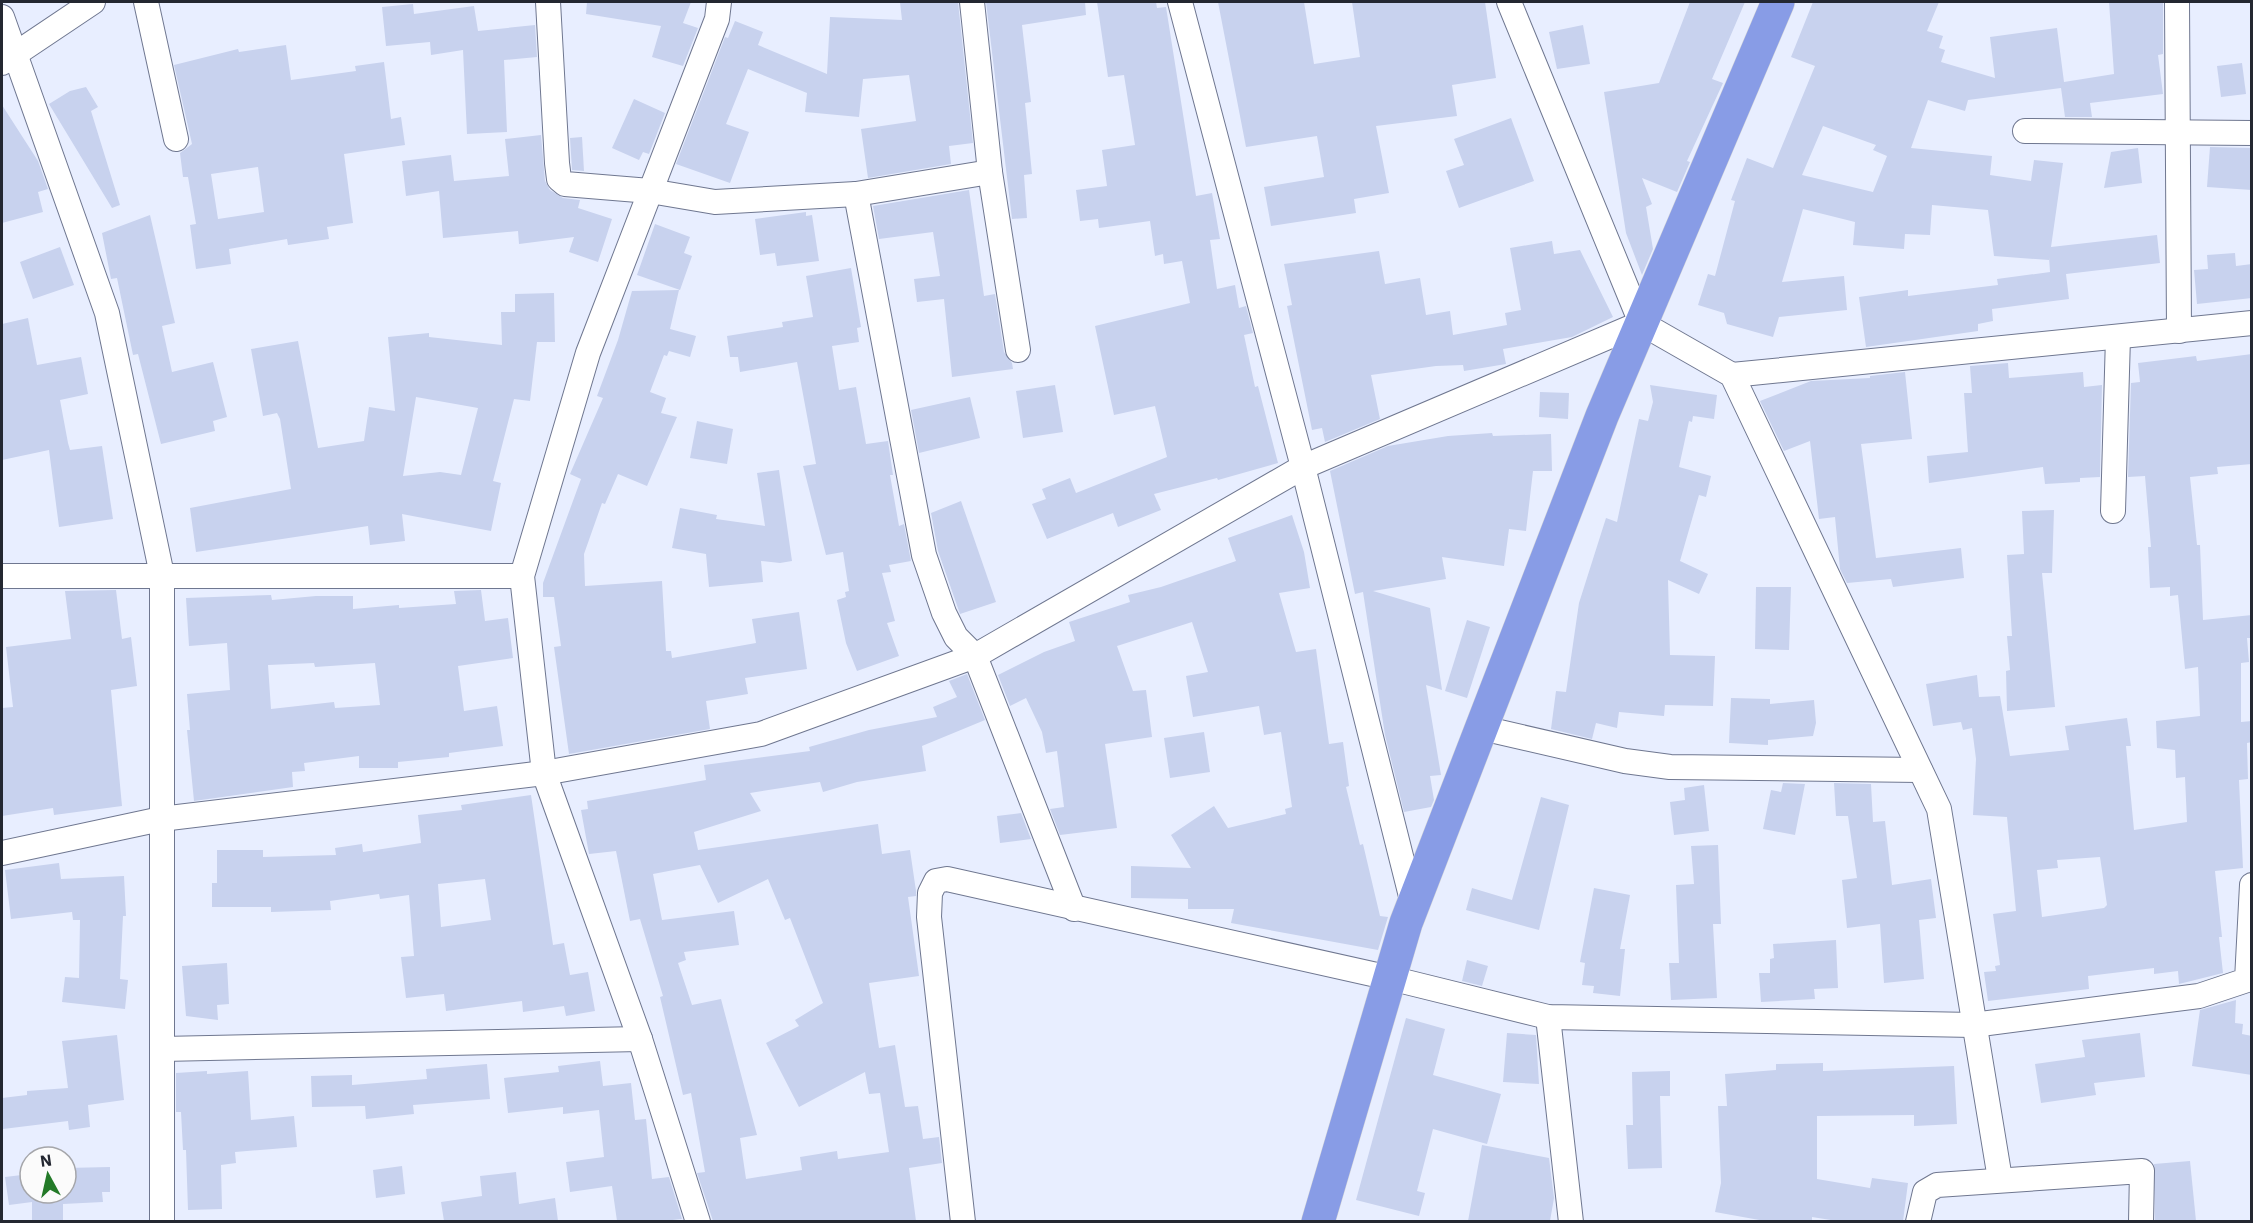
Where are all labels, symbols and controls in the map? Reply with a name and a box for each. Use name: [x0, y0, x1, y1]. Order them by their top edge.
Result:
north arrow: [18, 1145, 78, 1205]
text: N: [39, 1149, 53, 1171]

